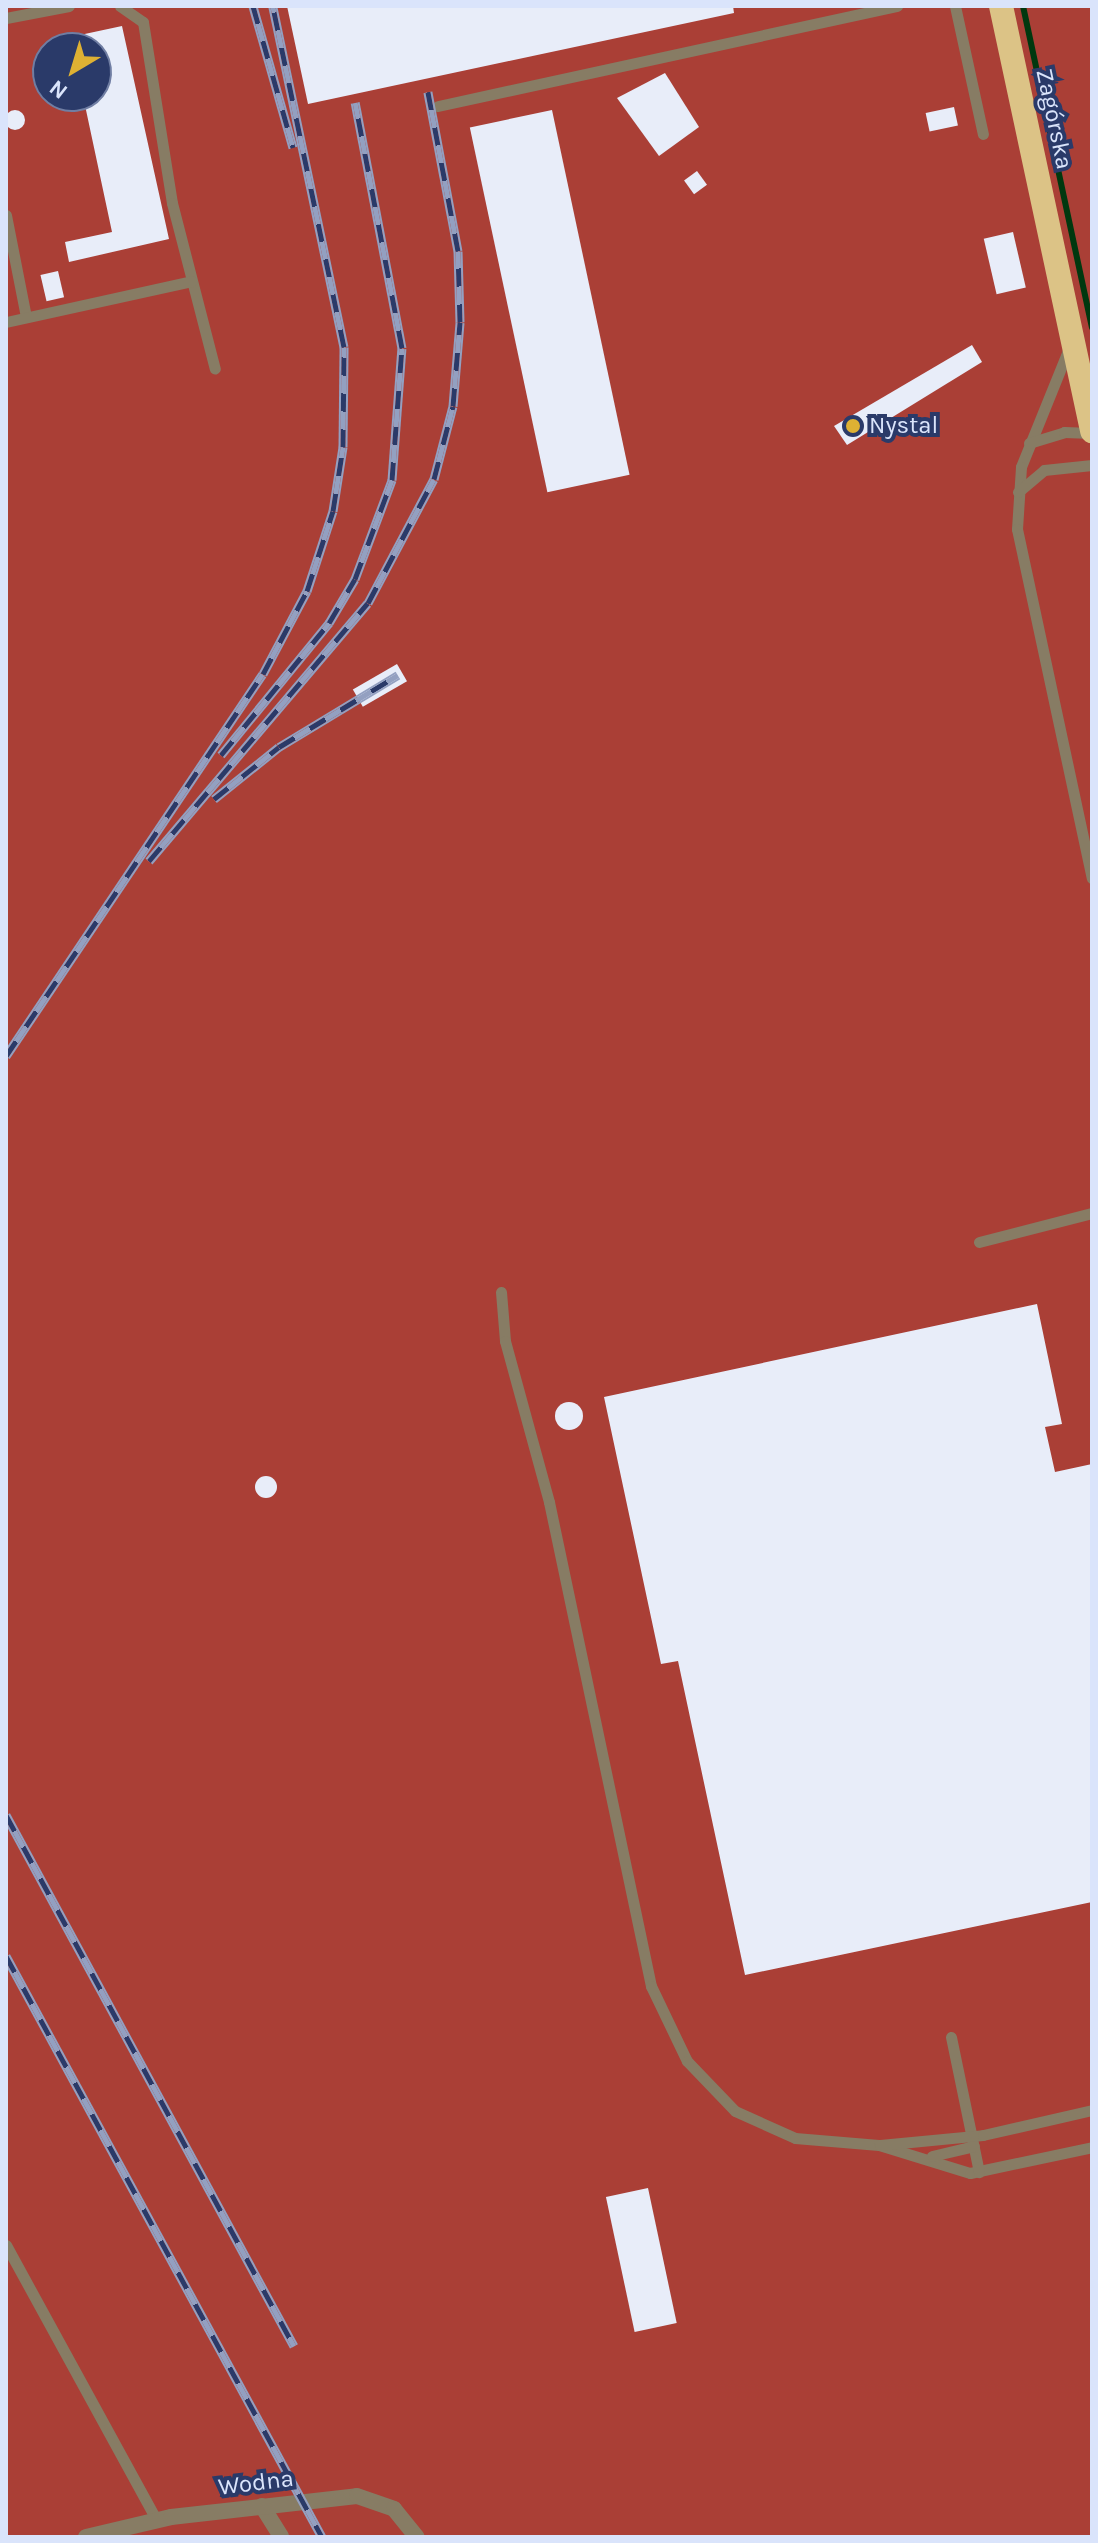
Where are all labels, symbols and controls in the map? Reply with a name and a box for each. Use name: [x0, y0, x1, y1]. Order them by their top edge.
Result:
north arrow: [32, 32, 112, 112]
street label: Zagórska: [1029, 66, 1079, 172]
text: N: [44, 74, 73, 104]
place label: Nystal: [869, 412, 938, 440]
marker: Nystal: [844, 417, 862, 435]
street label: Wodna: [217, 2464, 295, 2502]

